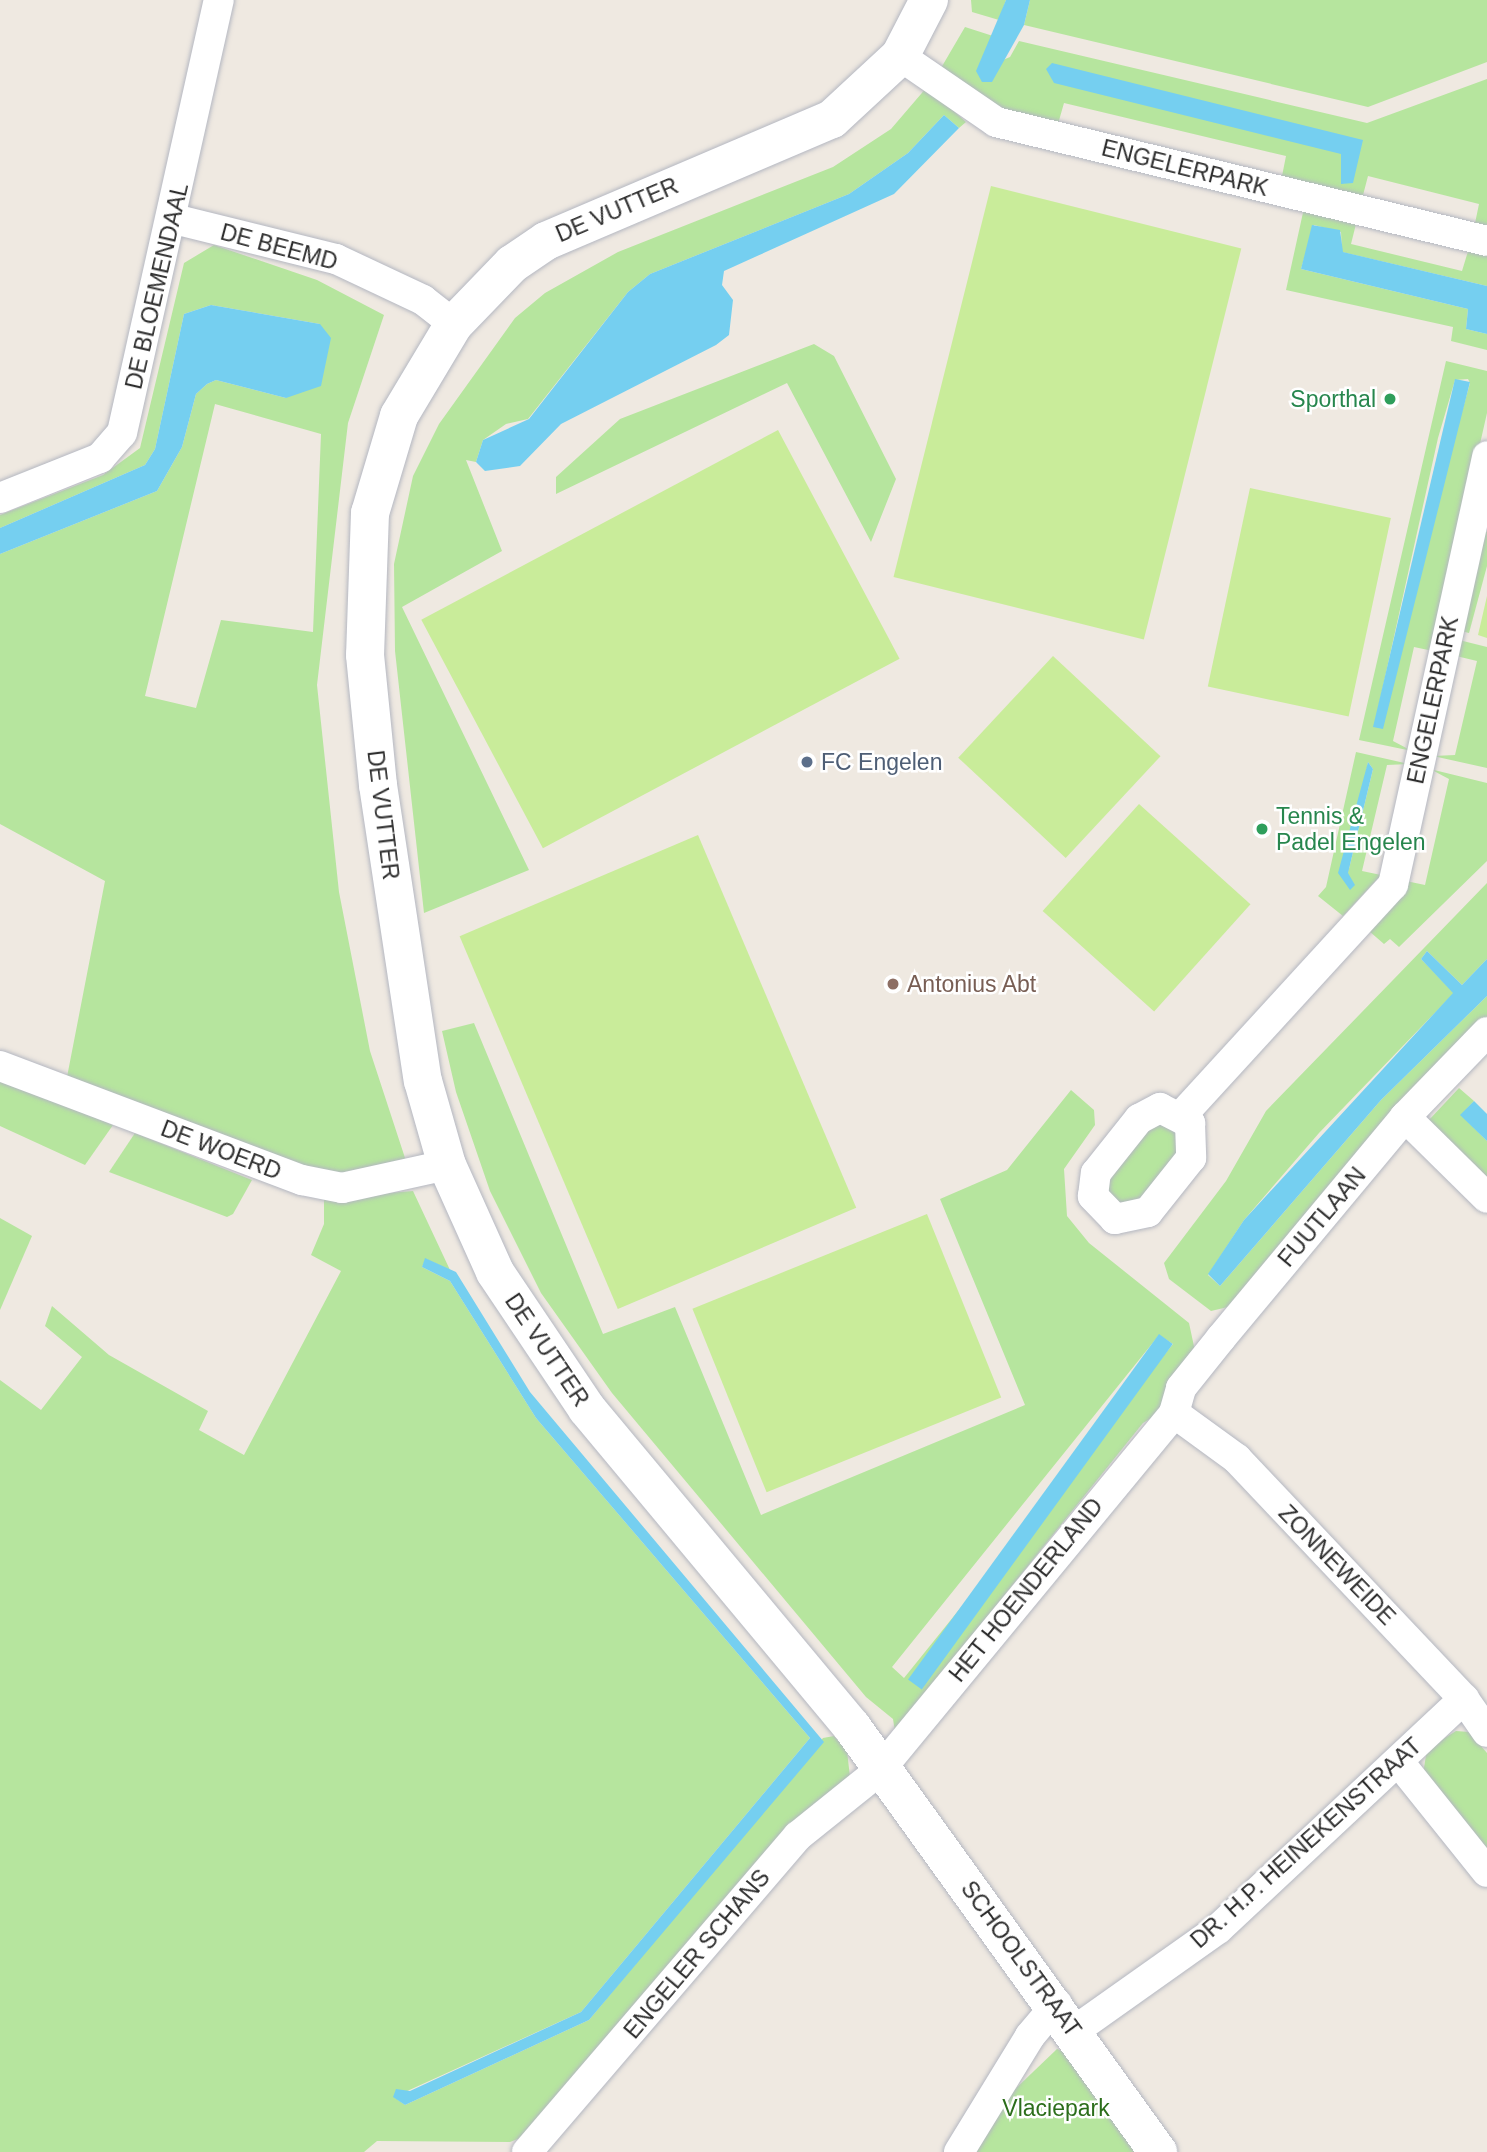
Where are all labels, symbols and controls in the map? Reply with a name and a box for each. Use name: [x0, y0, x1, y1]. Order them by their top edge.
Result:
street label: ENGELERPARK: [1099, 134, 1271, 202]
street label: DE VUTTER: [552, 172, 682, 248]
street label: DE BLOEMENDAAL: [120, 180, 194, 392]
street label: DE BEEMD: [217, 218, 341, 276]
place label: Sporthal: [1290, 385, 1376, 413]
marker: Sporthal: [1382, 391, 1398, 407]
street label: ENGELERPARK: [1402, 614, 1464, 786]
place label: FC Engelen: [821, 748, 942, 776]
street label: DE VUTTER: [361, 749, 405, 881]
marker: FC Engelen: [799, 754, 815, 770]
place label: Tennis & Padel Engelen: [1276, 802, 1426, 856]
marker: Tennis & Padel Engelen: [1254, 821, 1270, 837]
place label: Antonius Abt: [907, 970, 1037, 998]
marker: Antonius Abt: [885, 976, 901, 992]
street label: DE WOERD: [157, 1114, 285, 1186]
street label: FUUTLAAN: [1272, 1162, 1372, 1272]
street label: DE VUTTER: [499, 1288, 595, 1412]
street label: HET HOENDERLAND: [943, 1492, 1109, 1688]
street label: ZONNEWEIDE: [1273, 1499, 1401, 1631]
street label: DR. H.P. HEINEKENSTRAAT: [1185, 1732, 1427, 1954]
street label: ENGELER SCHANS: [618, 1864, 776, 2044]
street label: SCHOOLSTRAAT: [955, 1876, 1087, 2042]
park label: Vlaciepark: [1002, 2094, 1110, 2122]

